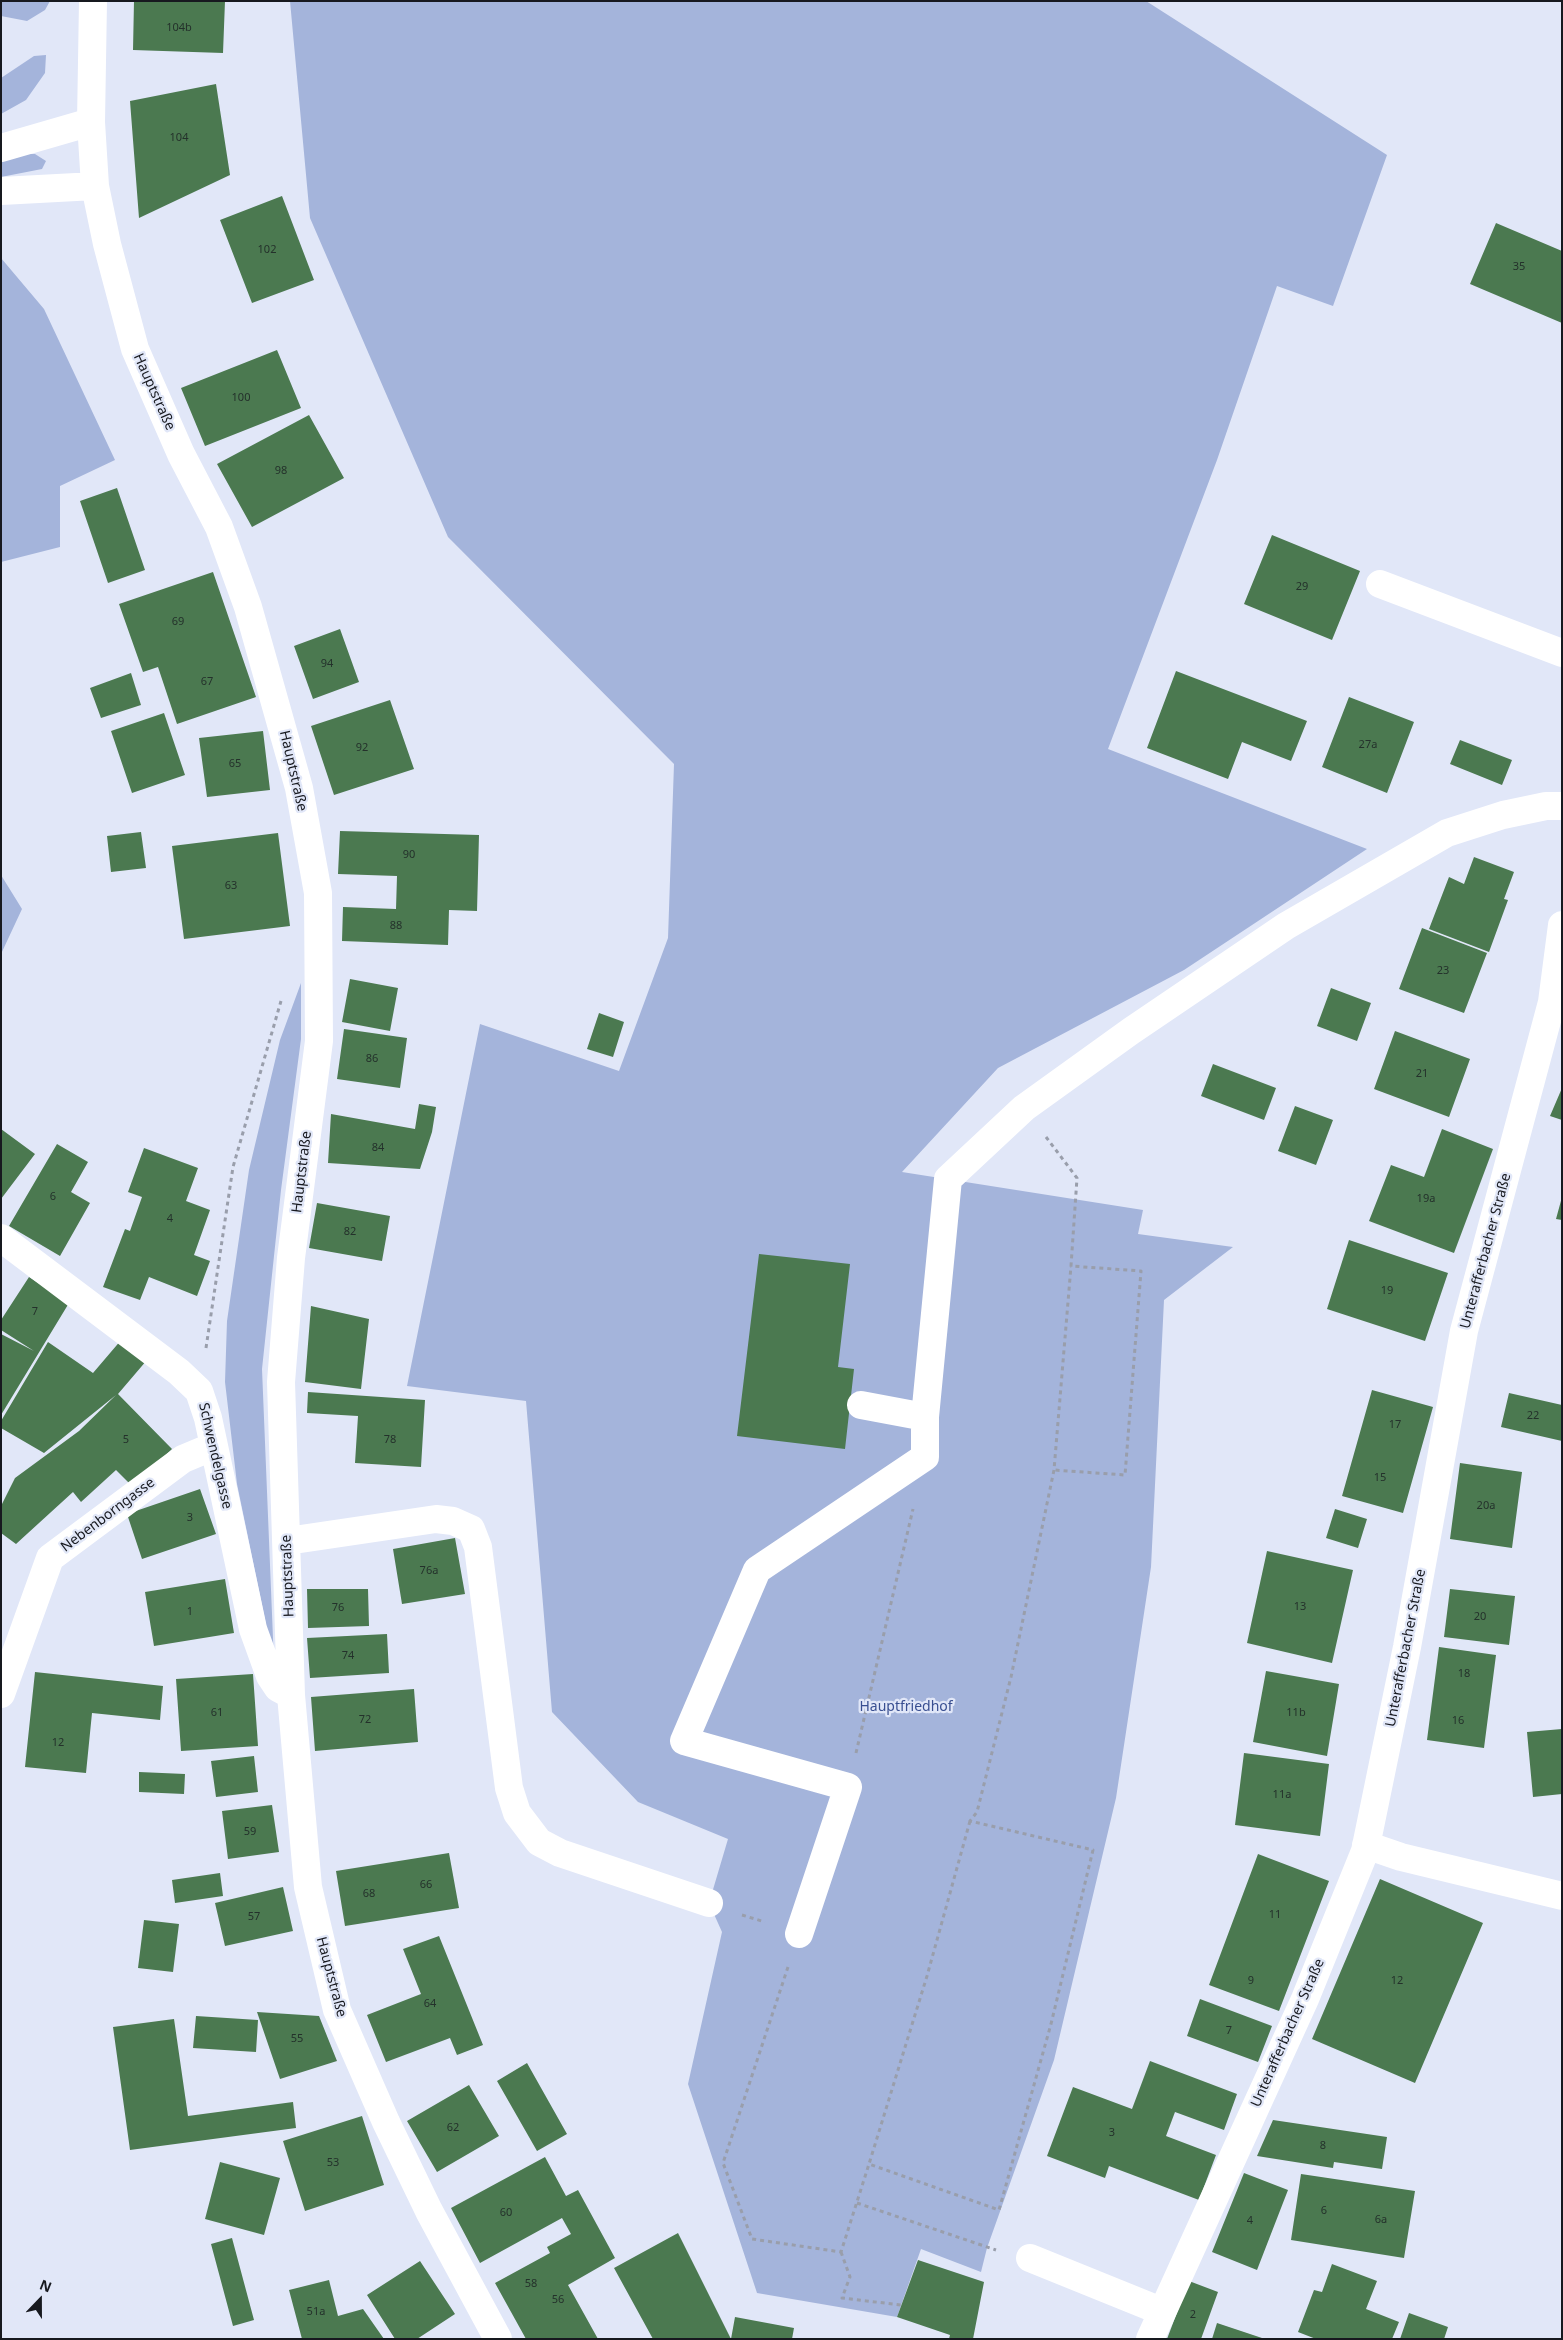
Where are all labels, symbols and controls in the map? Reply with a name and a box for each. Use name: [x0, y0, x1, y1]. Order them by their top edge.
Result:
house number: 104b: [166, 21, 192, 35]
house number: 104: [170, 131, 188, 145]
house number: 102: [258, 243, 276, 257]
house number: 35: [1513, 260, 1525, 274]
street label: Hauptstraße: [130, 351, 178, 433]
house number: 100: [232, 391, 250, 405]
house number: 98: [275, 464, 287, 478]
house number: 29: [1296, 580, 1308, 594]
house number: 69: [172, 615, 184, 629]
house number: 94: [321, 657, 333, 671]
house number: 67: [201, 675, 213, 689]
street label: Hauptstraße: [276, 729, 310, 813]
house number: 27a: [1359, 738, 1377, 752]
house number: 92: [356, 741, 368, 755]
house number: 65: [229, 757, 241, 771]
house number: 90: [403, 848, 415, 862]
house number: 63: [225, 879, 237, 893]
house number: 88: [390, 919, 402, 933]
house number: 23: [1437, 964, 1449, 978]
house number: 86: [366, 1052, 378, 1066]
house number: 21: [1416, 1067, 1428, 1081]
street label: Hauptstraße: [289, 1130, 315, 1214]
house number: 84: [372, 1141, 384, 1155]
street label: Unterafferbacher Straße: [1457, 1171, 1515, 1331]
house number: 6: [50, 1190, 56, 1204]
house number: 19a: [1417, 1192, 1435, 1206]
house number: 4: [167, 1212, 173, 1226]
house number: 82: [344, 1225, 356, 1239]
house number: 19: [1381, 1284, 1393, 1298]
house number: 7: [32, 1305, 38, 1319]
street label: Schwendelgasse: [195, 1401, 235, 1511]
house number: 22: [1527, 1409, 1539, 1423]
house number: 17: [1389, 1418, 1401, 1432]
house number: 5: [123, 1433, 129, 1447]
house number: 78: [384, 1433, 396, 1447]
house number: 15: [1374, 1471, 1386, 1485]
street label: Nebenborngasse: [58, 1474, 158, 1556]
house number: 20a: [1477, 1499, 1495, 1513]
house number: 3: [187, 1511, 193, 1525]
street label: Hauptstraße: [278, 1535, 298, 1617]
house number: 76a: [420, 1564, 438, 1578]
street label: Unterafferbacher Straße: [1382, 1568, 1430, 1728]
house number: 13: [1294, 1600, 1306, 1614]
house number: 76: [332, 1601, 344, 1615]
house number: 1: [187, 1605, 193, 1619]
house number: 20: [1474, 1610, 1486, 1624]
house number: 74: [342, 1649, 354, 1663]
house number: 18: [1458, 1667, 1470, 1681]
park label: Hauptfriedhof: [859, 1699, 953, 1715]
house number: 61: [211, 1706, 223, 1720]
house number: 11b: [1286, 1706, 1306, 1720]
house number: 72: [359, 1713, 371, 1727]
house number: 16: [1452, 1714, 1464, 1728]
house number: 12: [52, 1736, 64, 1750]
house number: 11a: [1273, 1788, 1291, 1802]
house number: 59: [244, 1825, 256, 1839]
house number: 66: [420, 1878, 432, 1892]
house number: 68: [363, 1887, 375, 1901]
house number: 11: [1269, 1908, 1281, 1922]
house number: 57: [248, 1910, 260, 1924]
street label: Hauptstraße: [312, 1935, 350, 2019]
street label: Unterafferbacher Straße: [1248, 1956, 1328, 2110]
house number: 9: [1248, 1974, 1254, 1988]
house number: 12: [1391, 1974, 1403, 1988]
house number: 64: [424, 1997, 436, 2011]
house number: 7: [1226, 2024, 1232, 2038]
house number: 55: [291, 2032, 303, 2046]
house number: 62: [447, 2121, 459, 2135]
house number: 3: [1109, 2126, 1115, 2140]
house number: 8: [1320, 2139, 1326, 2153]
house number: 53: [327, 2156, 339, 2170]
house number: 6: [1321, 2204, 1327, 2218]
house number: 60: [500, 2206, 512, 2220]
house number: 6a: [1375, 2213, 1387, 2227]
house number: 4: [1247, 2214, 1253, 2228]
north arrow: [15, 2275, 65, 2325]
text: N: [37, 2275, 55, 2297]
house number: 58: [525, 2277, 537, 2291]
house number: 56: [552, 2293, 564, 2307]
house number: 51a: [307, 2305, 325, 2319]
house number: 2: [1190, 2308, 1196, 2322]

